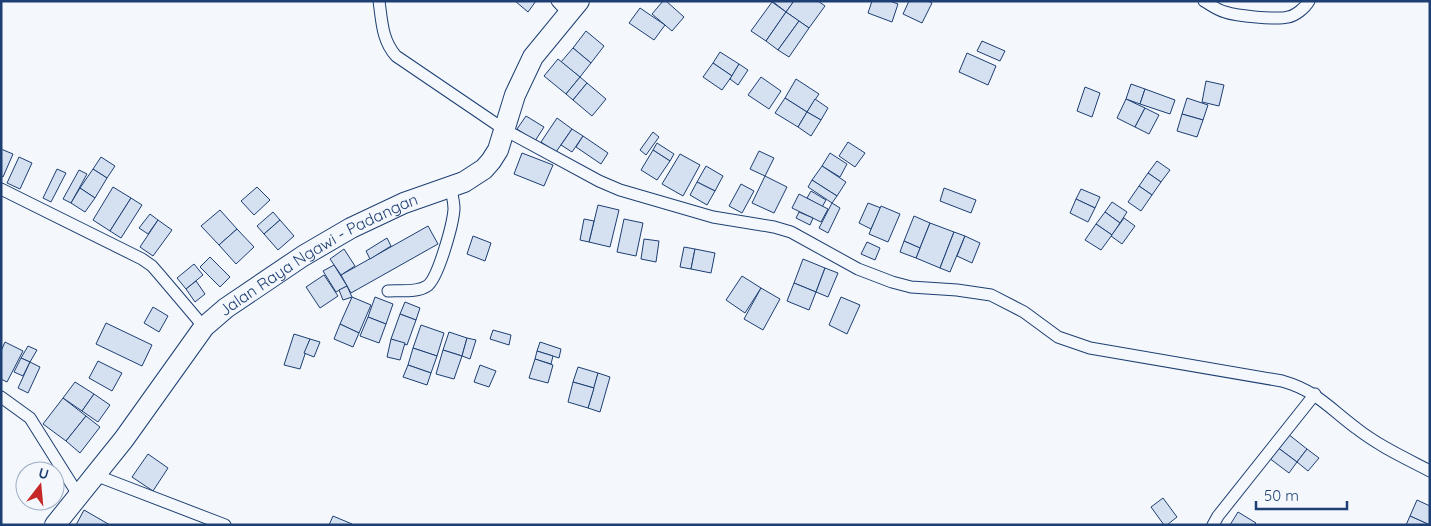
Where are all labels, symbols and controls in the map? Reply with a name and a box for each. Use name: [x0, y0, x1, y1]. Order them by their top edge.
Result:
street label: Jalan Raya Ngawi - Padangan: [214, 189, 420, 320]
north arrow: [15, 461, 65, 511]
text: U: [36, 463, 51, 484]
scale bar: [1256, 478, 1347, 510]
text: 50 m: [1264, 486, 1299, 505]

